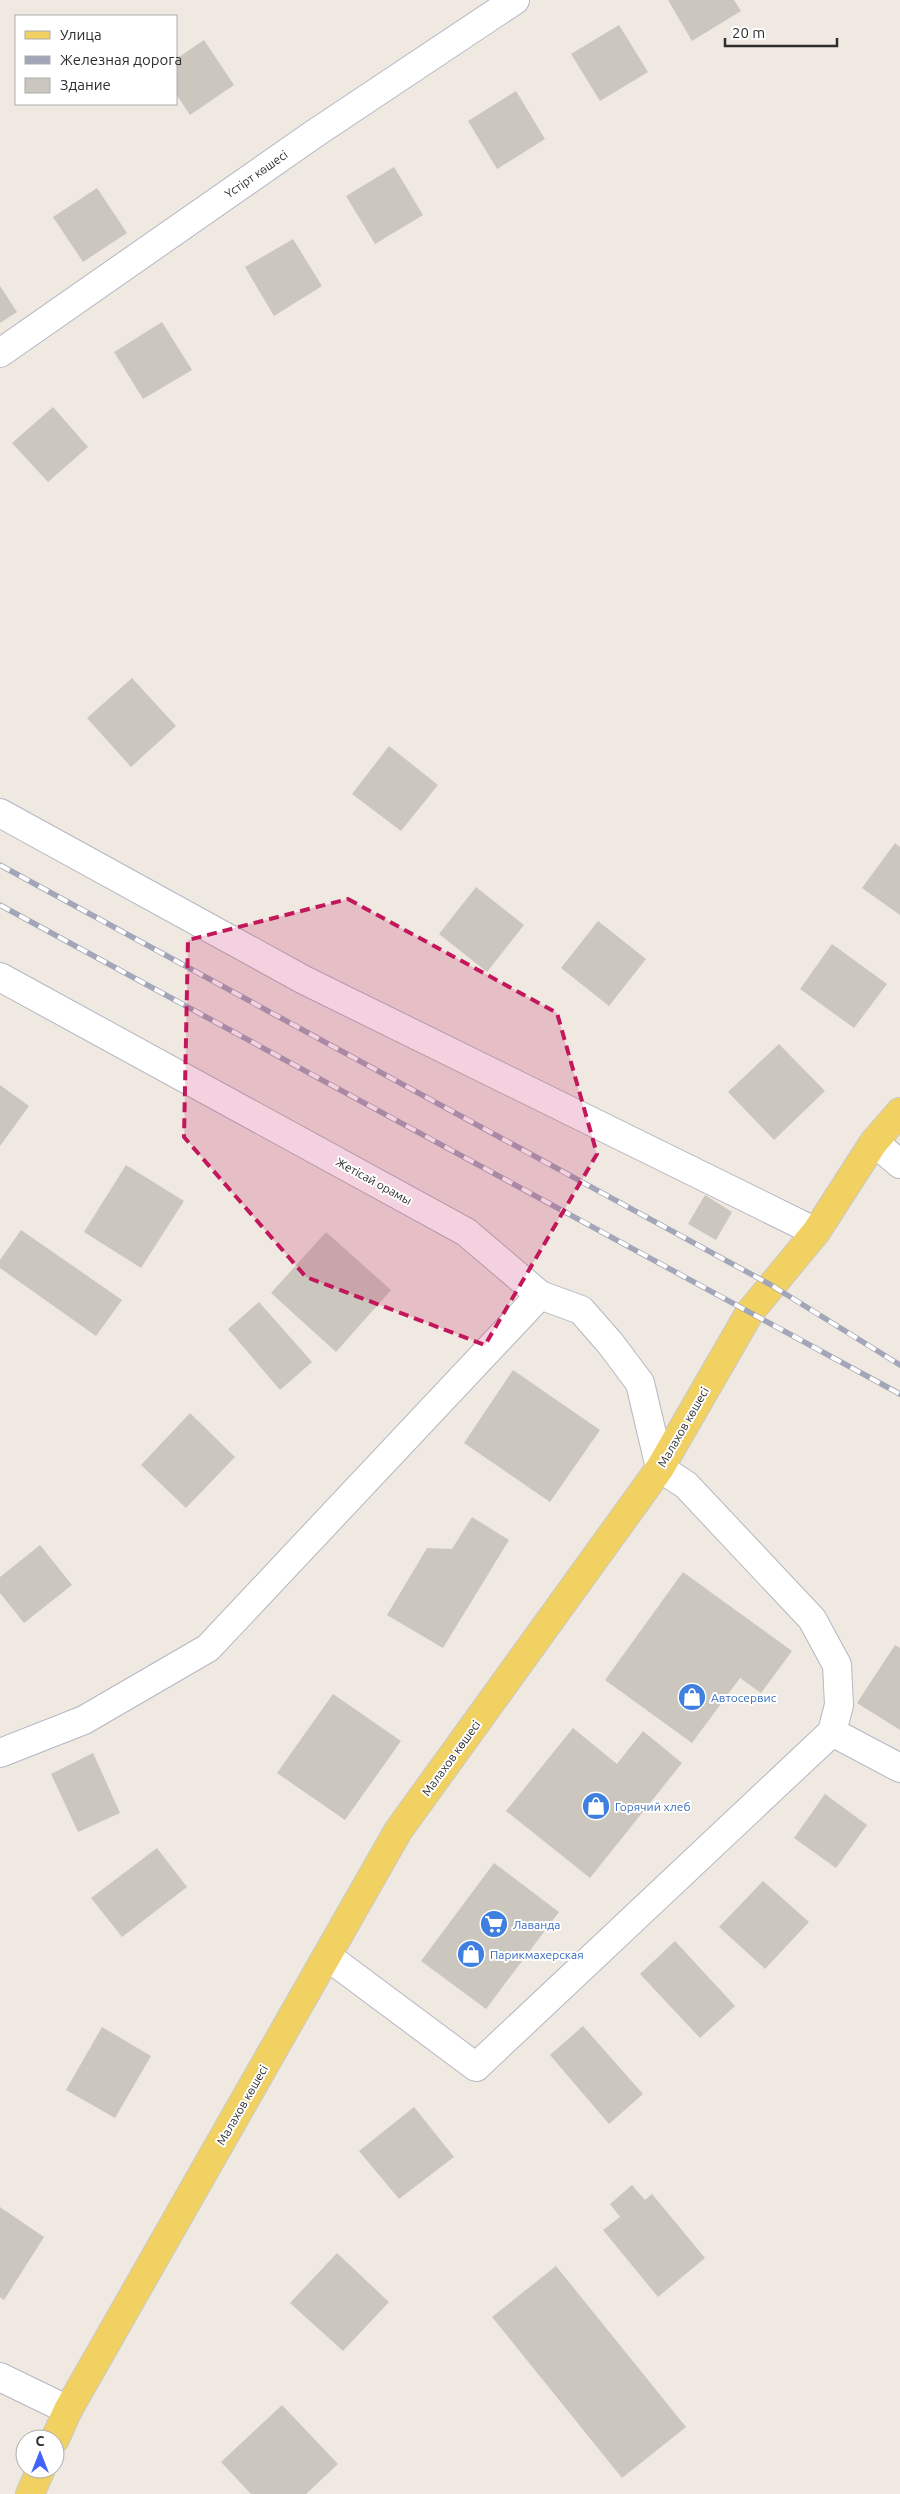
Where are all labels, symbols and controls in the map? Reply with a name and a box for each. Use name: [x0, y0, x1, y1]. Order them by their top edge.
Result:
legend: [15, 15, 178, 105]
scale bar: [725, 15, 838, 47]
text: 20 m: [732, 24, 765, 41]
text: Улица: [60, 26, 102, 43]
text: Железная дорога: [60, 51, 182, 68]
text: Здание: [60, 76, 111, 93]
street label: Үстірт көшесі: [222, 148, 290, 200]
street label: Жетісай орамы: [334, 1155, 414, 1207]
street label: Малахов көшесі: [655, 1385, 711, 1469]
shop icon: Автосервис: [677, 1682, 707, 1712]
place label: Автосервис: [711, 1691, 777, 1704]
street label: Малахов көшесі: [419, 1718, 483, 1798]
shop icon: Горячий хлеб: [581, 1791, 611, 1821]
place label: Горячий хлеб: [615, 1800, 690, 1813]
supermarket icon: Лаванда: [479, 1909, 509, 1939]
place label: Лаванда: [513, 1918, 560, 1931]
shop icon: Парикмахерская: [456, 1939, 486, 1969]
place label: Парикмахерская: [490, 1948, 584, 1961]
street label: Малахов көшесі: [214, 2063, 270, 2147]
north arrow: [15, 2429, 65, 2479]
text: С: [36, 2433, 45, 2449]

